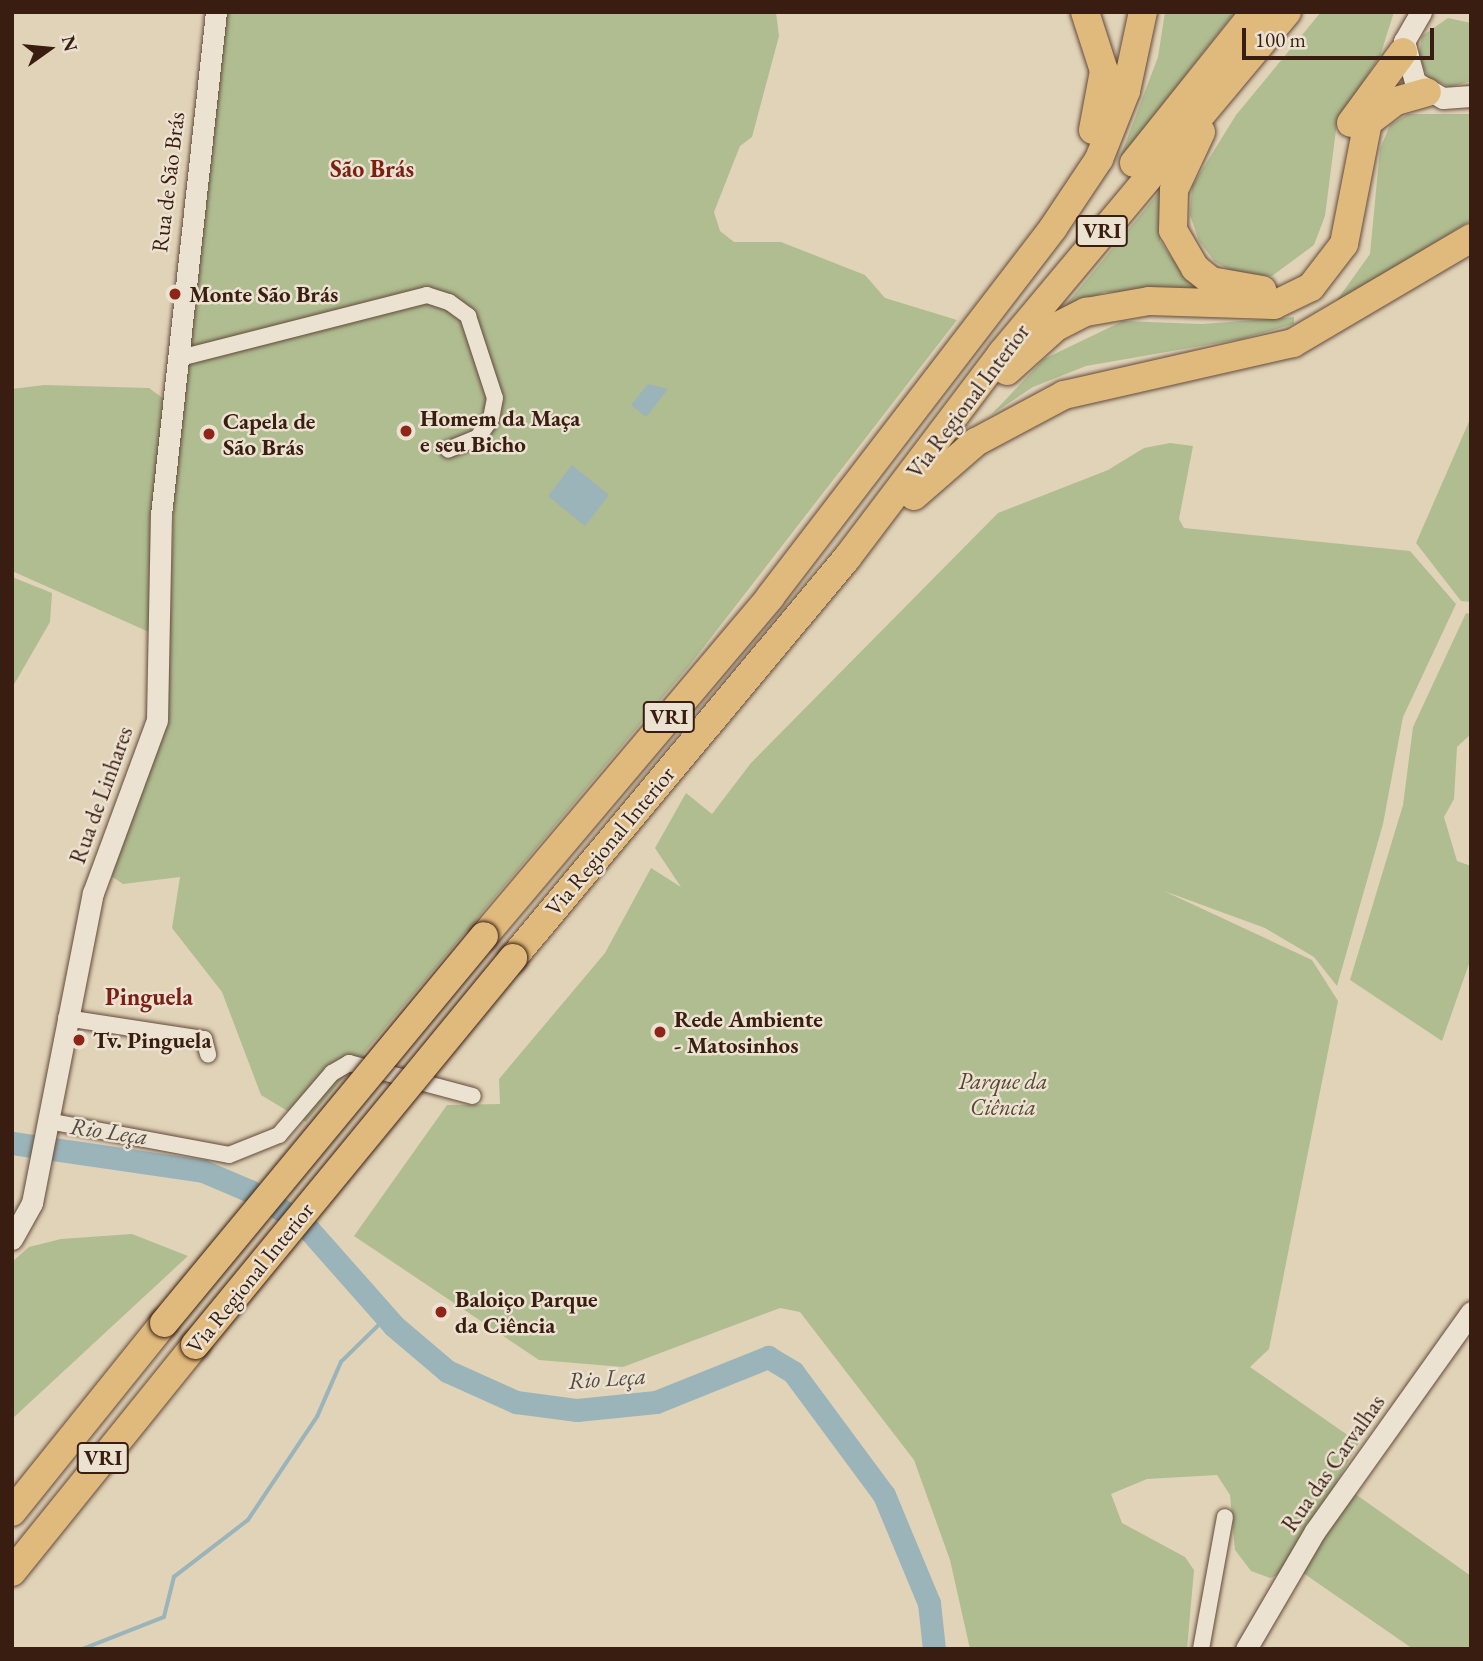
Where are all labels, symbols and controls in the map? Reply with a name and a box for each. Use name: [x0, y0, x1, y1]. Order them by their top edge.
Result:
north arrow: [14, 14, 84, 84]
scale bar: [1245, 14, 1438, 58]
text: 100 m: [1255, 26, 1306, 53]
text: N: [56, 33, 84, 54]
street label: Rua de São Brás: [146, 110, 190, 254]
district label: São Brás: [330, 155, 414, 183]
road number: VRI: [1076, 214, 1128, 248]
place label: Monte São Brás: [189, 280, 338, 308]
marker: Monte São Brás: [167, 286, 183, 302]
street label: Via Regional Interior: [901, 318, 1035, 484]
place label: Homem da Maça e seu Bicho: [420, 404, 580, 458]
place label: Capela de São Brás: [223, 407, 315, 461]
marker: Homem da Maça e seu Bicho: [398, 423, 414, 439]
marker: Capela de São Brás: [201, 426, 217, 442]
road number: VRI: [643, 700, 695, 734]
street label: Rua de Linhares: [63, 723, 139, 867]
street label: Via Regional Interior: [539, 761, 681, 921]
district label: Pinguela: [105, 983, 193, 1011]
place label: Rede Ambiente - Matosinhos: [674, 1005, 823, 1059]
marker: Rede Ambiente - Matosinhos: [652, 1024, 668, 1040]
place label: Tv. Pinguela: [93, 1026, 211, 1054]
marker: Tv. Pinguela: [71, 1032, 87, 1048]
park label: Parque da Ciência: [958, 1067, 1048, 1121]
water label: Rio Leça: [68, 1111, 150, 1151]
street label: Via Regional Interior: [181, 1197, 319, 1359]
place label: Baloiço Parque da Ciência: [455, 1285, 598, 1339]
marker: Baloiço Parque da Ciência: [433, 1304, 449, 1320]
water label: Rio Leça: [567, 1361, 647, 1395]
street label: Rua das Carvalhas: [1275, 1389, 1391, 1537]
road number: VRI: [77, 1440, 129, 1476]

